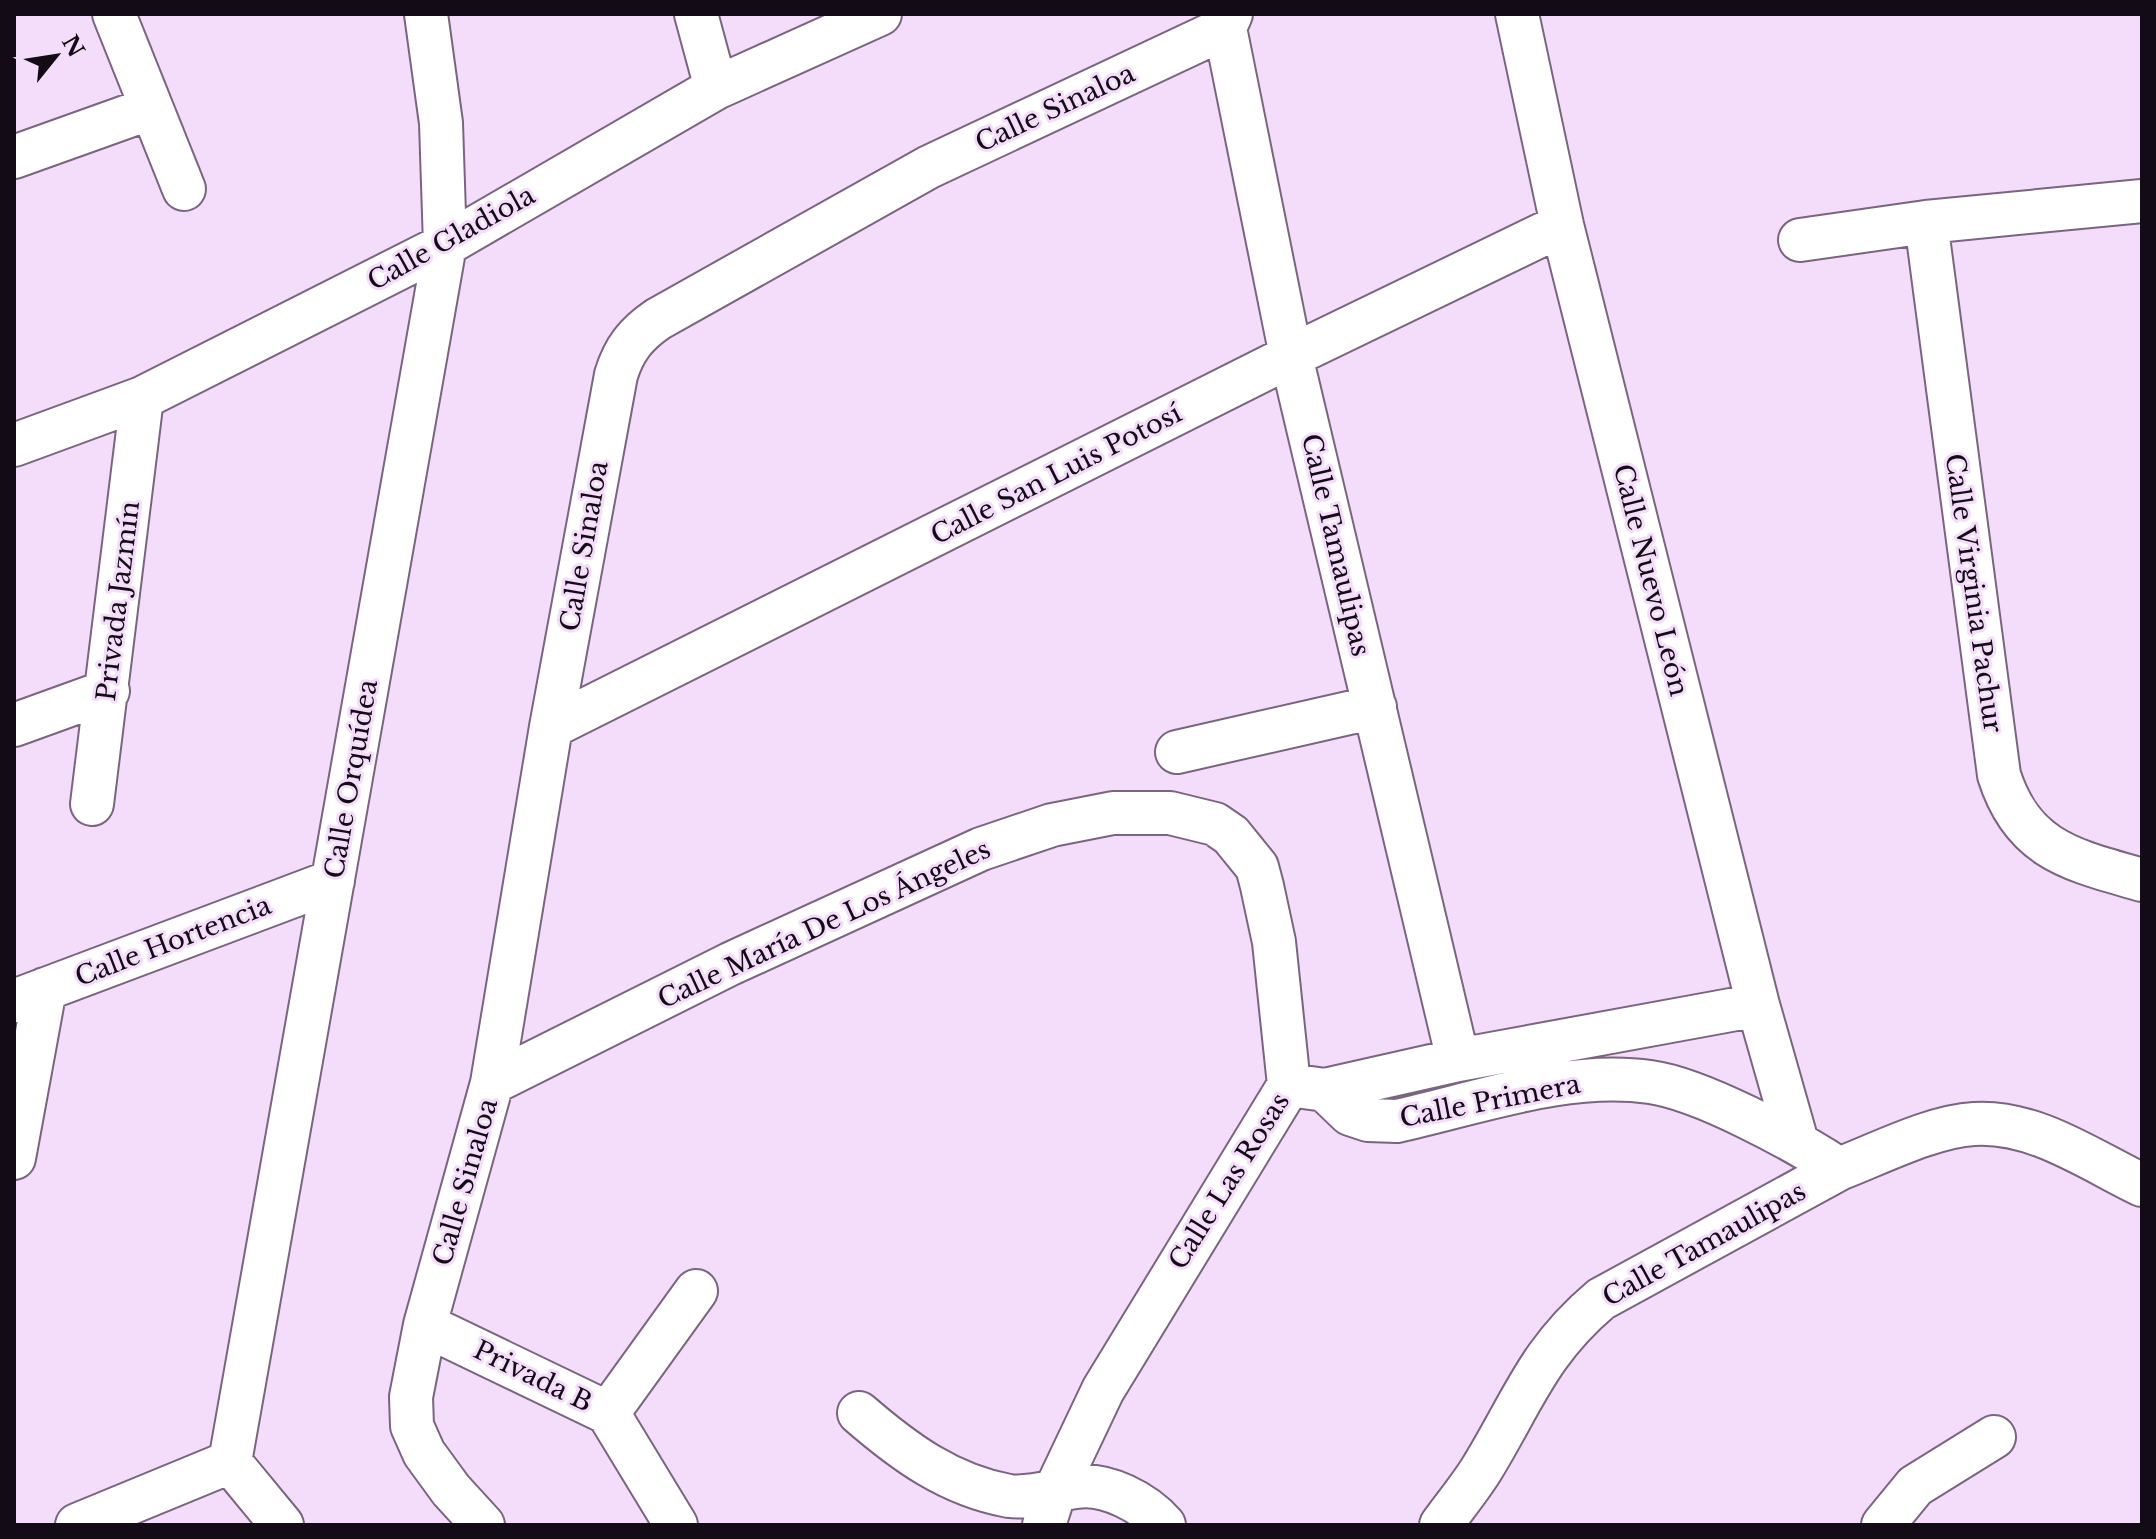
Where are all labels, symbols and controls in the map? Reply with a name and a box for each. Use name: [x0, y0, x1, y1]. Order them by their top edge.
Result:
north arrow: [16, 16, 96, 96]
text: N: [56, 31, 90, 62]
street label: Calle Sinaloa: [970, 57, 1140, 159]
street label: Calle Gladiola: [362, 179, 541, 297]
street label: Calle San Luis Potosí: [925, 397, 1187, 551]
street label: Calle Tamaulipas: [1295, 431, 1377, 659]
street label: Calle Virginia Pachur: [1939, 452, 2009, 735]
street label: Calle Sinaloa: [553, 458, 615, 634]
street label: Calle Nuevo León: [1607, 461, 1695, 699]
street label: Privada Jazmín: [90, 499, 146, 703]
street label: Calle Orquídea: [318, 676, 384, 881]
street label: Calle María De Los Ángeles: [653, 833, 995, 1015]
street label: Calle Hortencia: [71, 889, 276, 993]
street label: Calle Primera: [1397, 1068, 1584, 1134]
street label: Calle Las Rosas: [1162, 1087, 1296, 1275]
street label: Calle Sinaloa: [426, 1094, 504, 1269]
street label: Calle Tamaulipas: [1597, 1175, 1811, 1313]
street label: Privada B: [468, 1334, 598, 1418]

